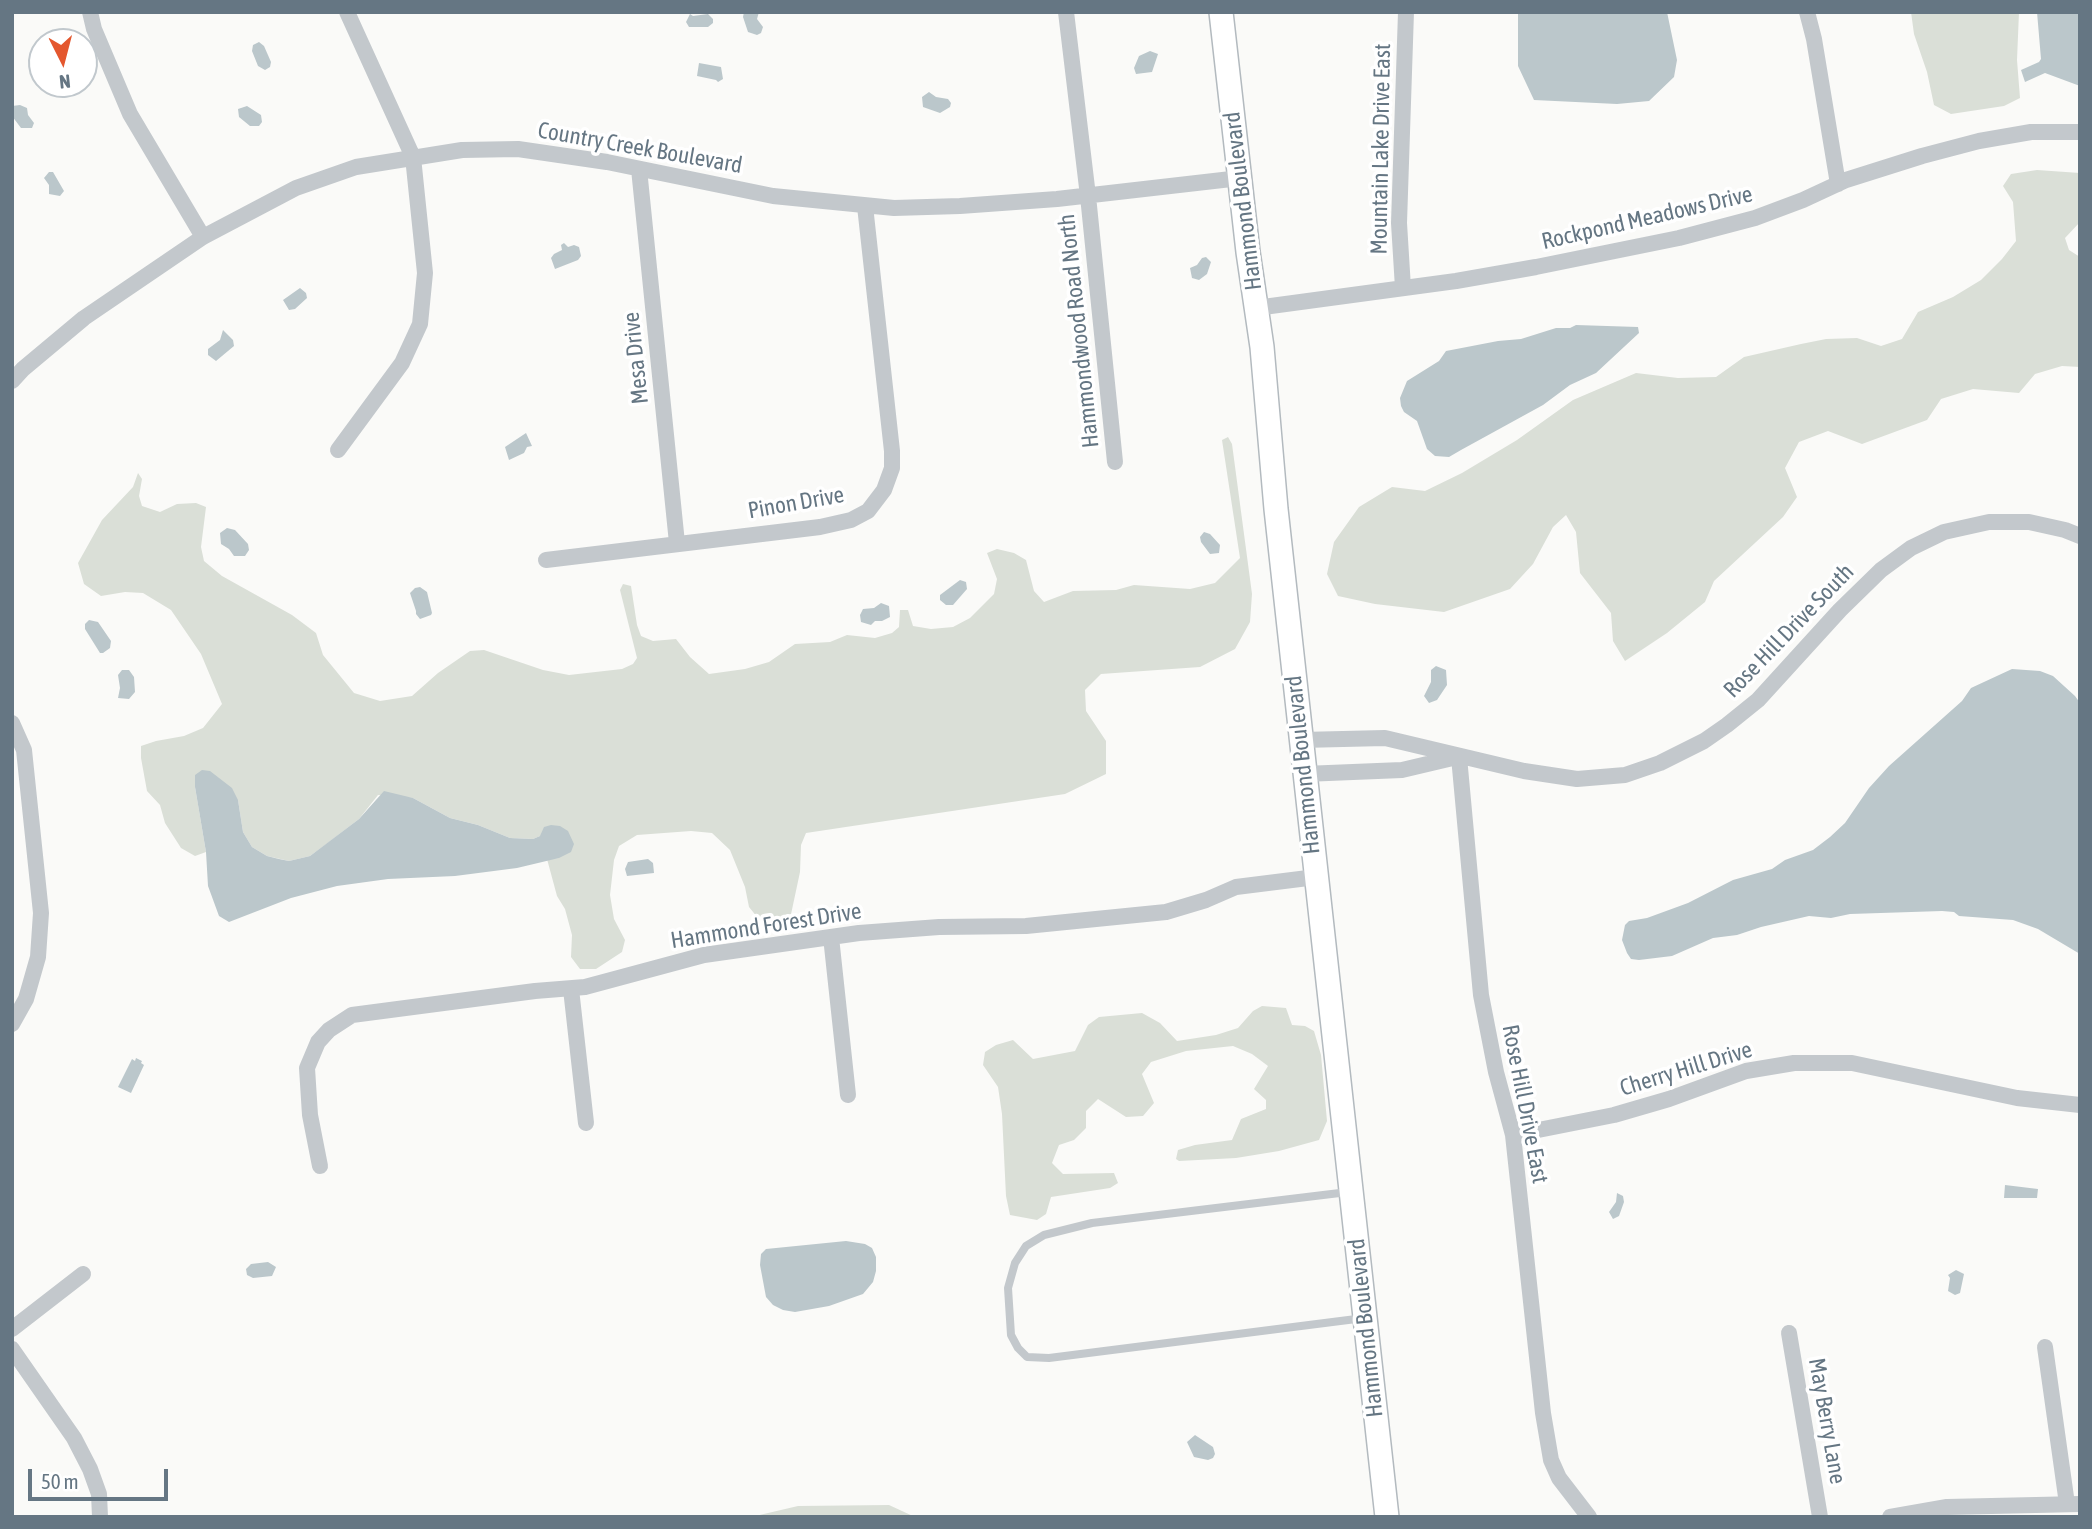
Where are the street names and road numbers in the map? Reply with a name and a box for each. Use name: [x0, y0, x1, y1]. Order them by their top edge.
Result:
street label: Mountain Lake Drive East: [1365, 43, 1397, 255]
street label: Hammond Boulevard: [1218, 110, 1268, 292]
street label: Country Creek Boulevard: [536, 116, 744, 180]
street label: Rockpond Meadows Drive: [1539, 180, 1755, 256]
street label: Hammondwood Road North: [1053, 213, 1105, 449]
street label: Mesa Drive: [617, 311, 655, 405]
street label: Pinon Drive: [746, 481, 846, 525]
street label: Rose Hill Drive South: [1718, 558, 1860, 704]
street label: Hammond Boulevard: [1280, 674, 1326, 856]
street label: Hammond Forest Drive: [669, 897, 863, 955]
street label: Rose Hill Drive East: [1496, 1022, 1554, 1186]
street label: Cherry Hill Drive: [1617, 1036, 1755, 1102]
street label: Hammond Boulevard: [1343, 1237, 1389, 1419]
street label: May Berry Lane: [1802, 1356, 1852, 1486]

